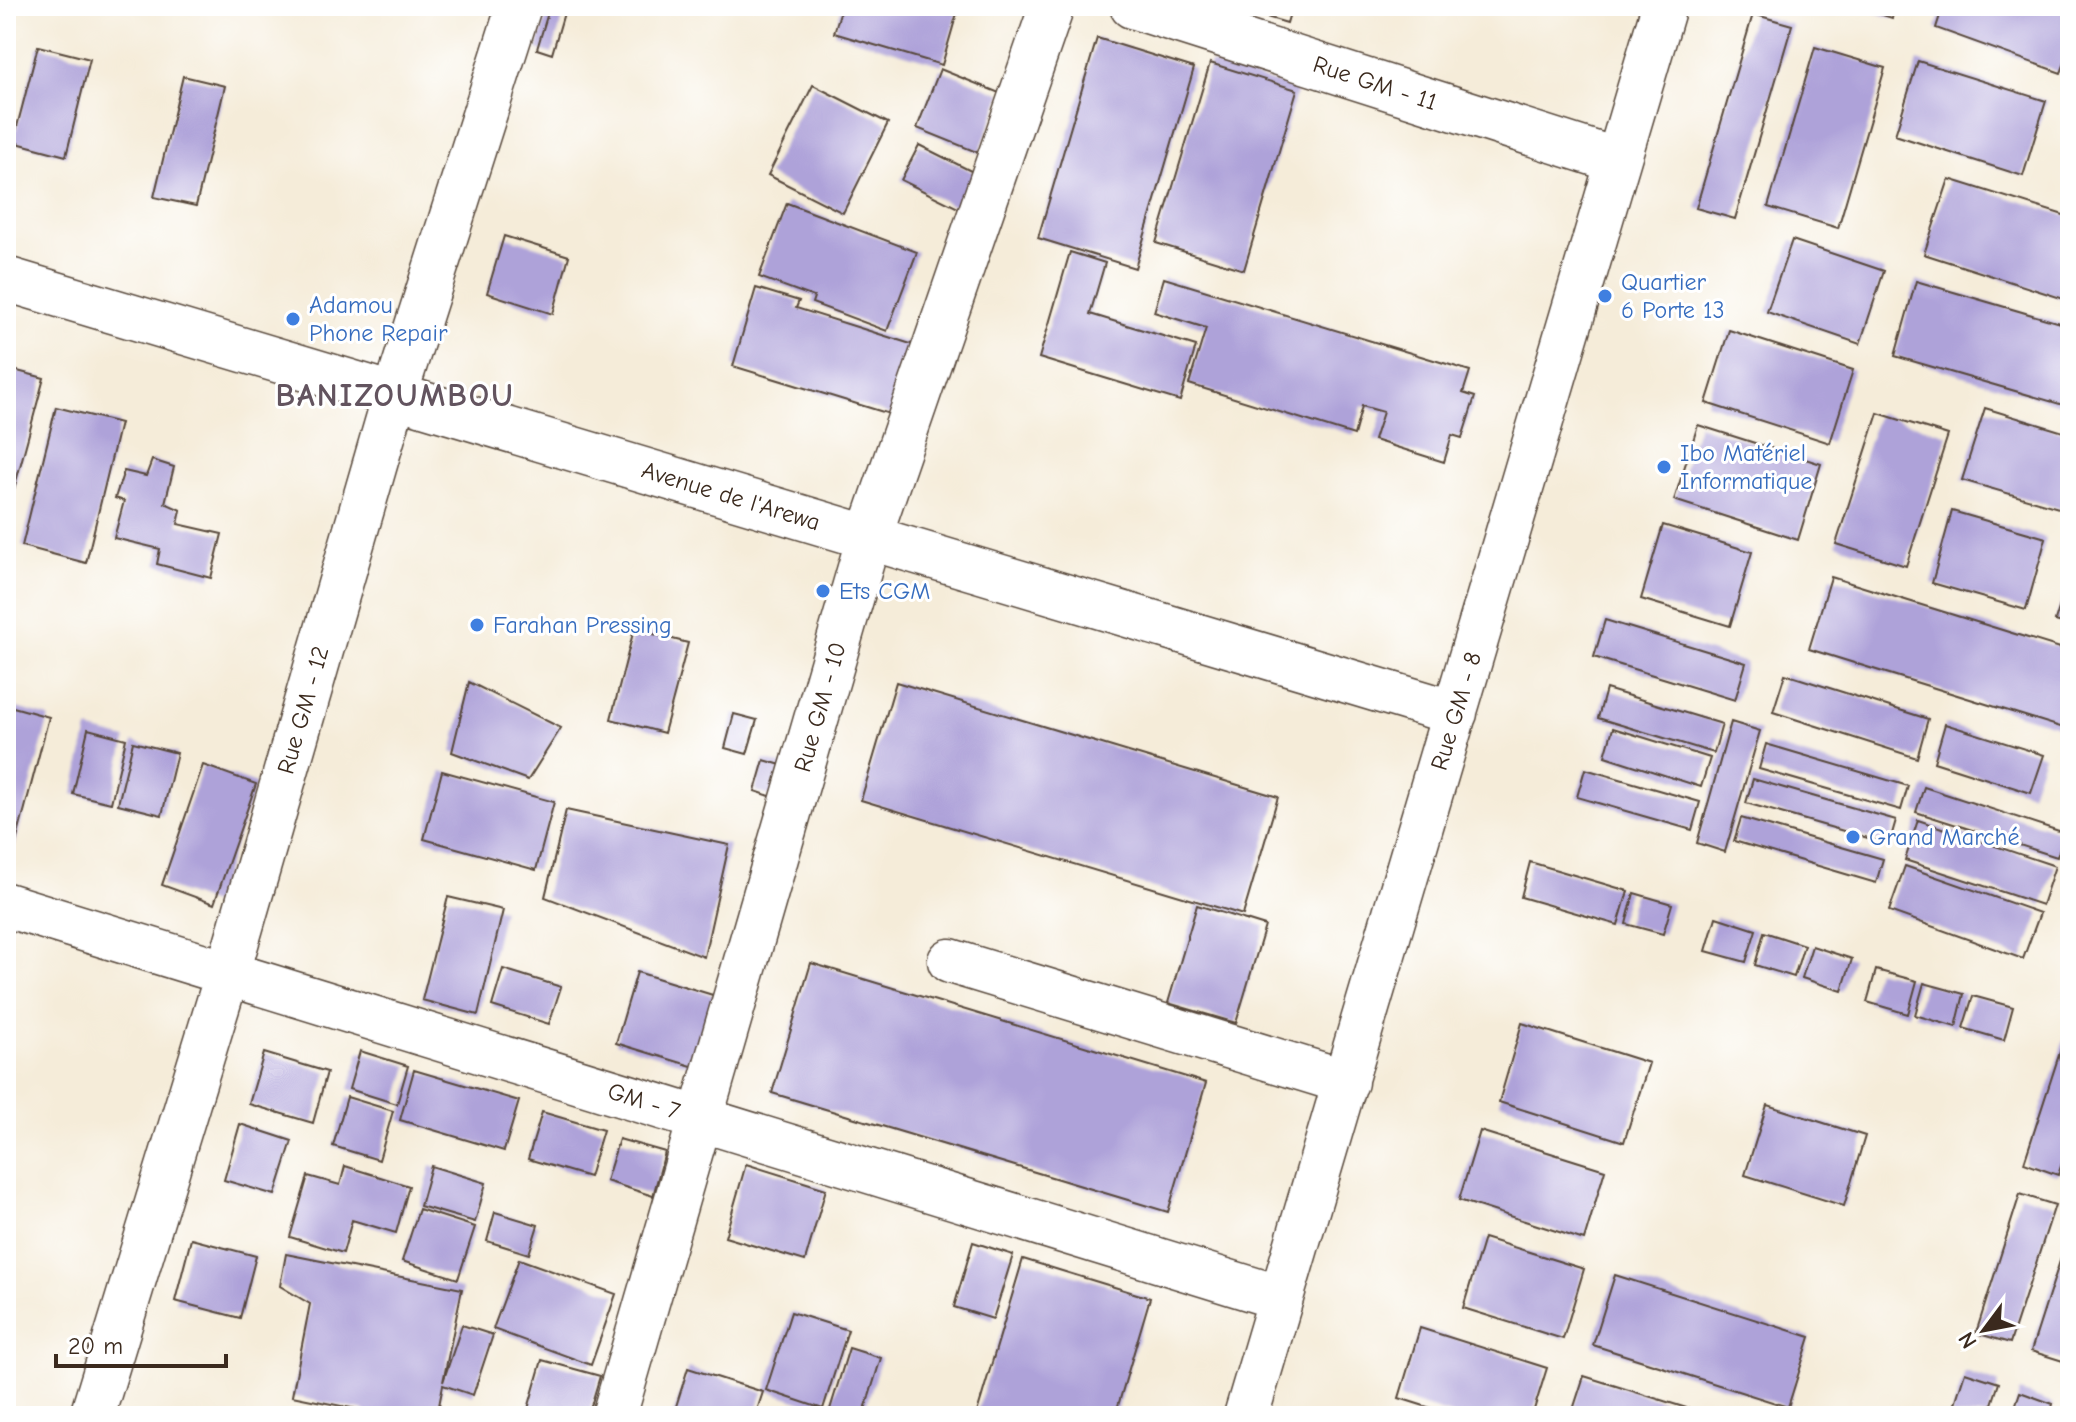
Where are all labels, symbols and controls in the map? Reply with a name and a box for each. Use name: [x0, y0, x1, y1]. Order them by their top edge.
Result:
street label: Rue GM - 11: [1310, 50, 1440, 116]
place label: Quartier 6 Porte 13: [1621, 268, 1725, 324]
marker: Quartier 6 Porte 13: [1596, 287, 1614, 305]
place label: Adamou Phone Repair: [309, 291, 448, 347]
marker: Adamou Phone Repair: [284, 310, 302, 328]
district label: BANIZOUMBOU: [275, 377, 515, 414]
place label: Ibo Matériel Informatique: [1680, 439, 1812, 495]
street label: Avenue de l'Arewa: [638, 456, 824, 536]
marker: Ibo Matériel Informatique: [1655, 458, 1673, 476]
place label: Ets CGM: [839, 577, 930, 605]
marker: Ets CGM: [814, 582, 832, 600]
place label: Farahan Pressing: [493, 611, 672, 639]
marker: Farahan Pressing: [468, 616, 486, 634]
street label: Rue GM - 10: [788, 639, 852, 775]
street label: Rue GM - 12: [271, 643, 335, 777]
street label: Rue GM - 8: [1425, 649, 1487, 773]
place label: Grand Marché: [1869, 823, 2019, 851]
marker: Grand Marché: [1844, 828, 1862, 846]
street label: GM - 7: [604, 1077, 684, 1125]
north arrow: [1944, 1290, 2024, 1370]
scale bar: [56, 1318, 226, 1368]
text: N: [1953, 1327, 1983, 1353]
text: 20 m: [68, 1332, 123, 1360]

